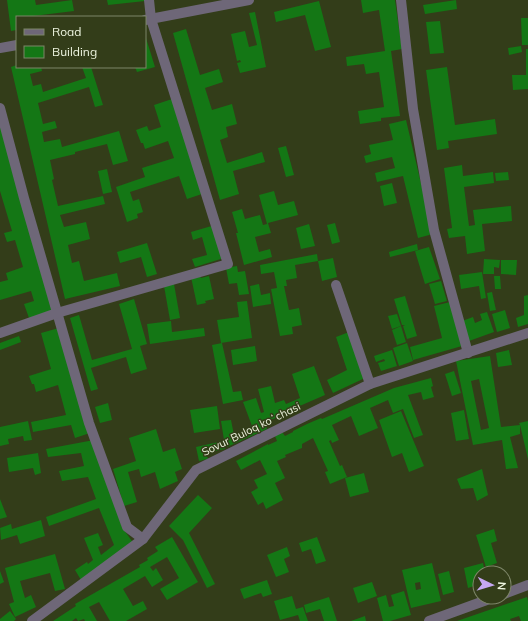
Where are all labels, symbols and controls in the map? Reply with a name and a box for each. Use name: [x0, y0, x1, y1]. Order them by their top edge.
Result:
legend: [16, 16, 146, 68]
text: Road: [52, 24, 81, 39]
text: Building: [52, 44, 97, 59]
street label: Sovur Buloq koʻchasi: [199, 399, 303, 459]
north arrow: [472, 565, 512, 605]
text: N: [495, 581, 509, 591]

